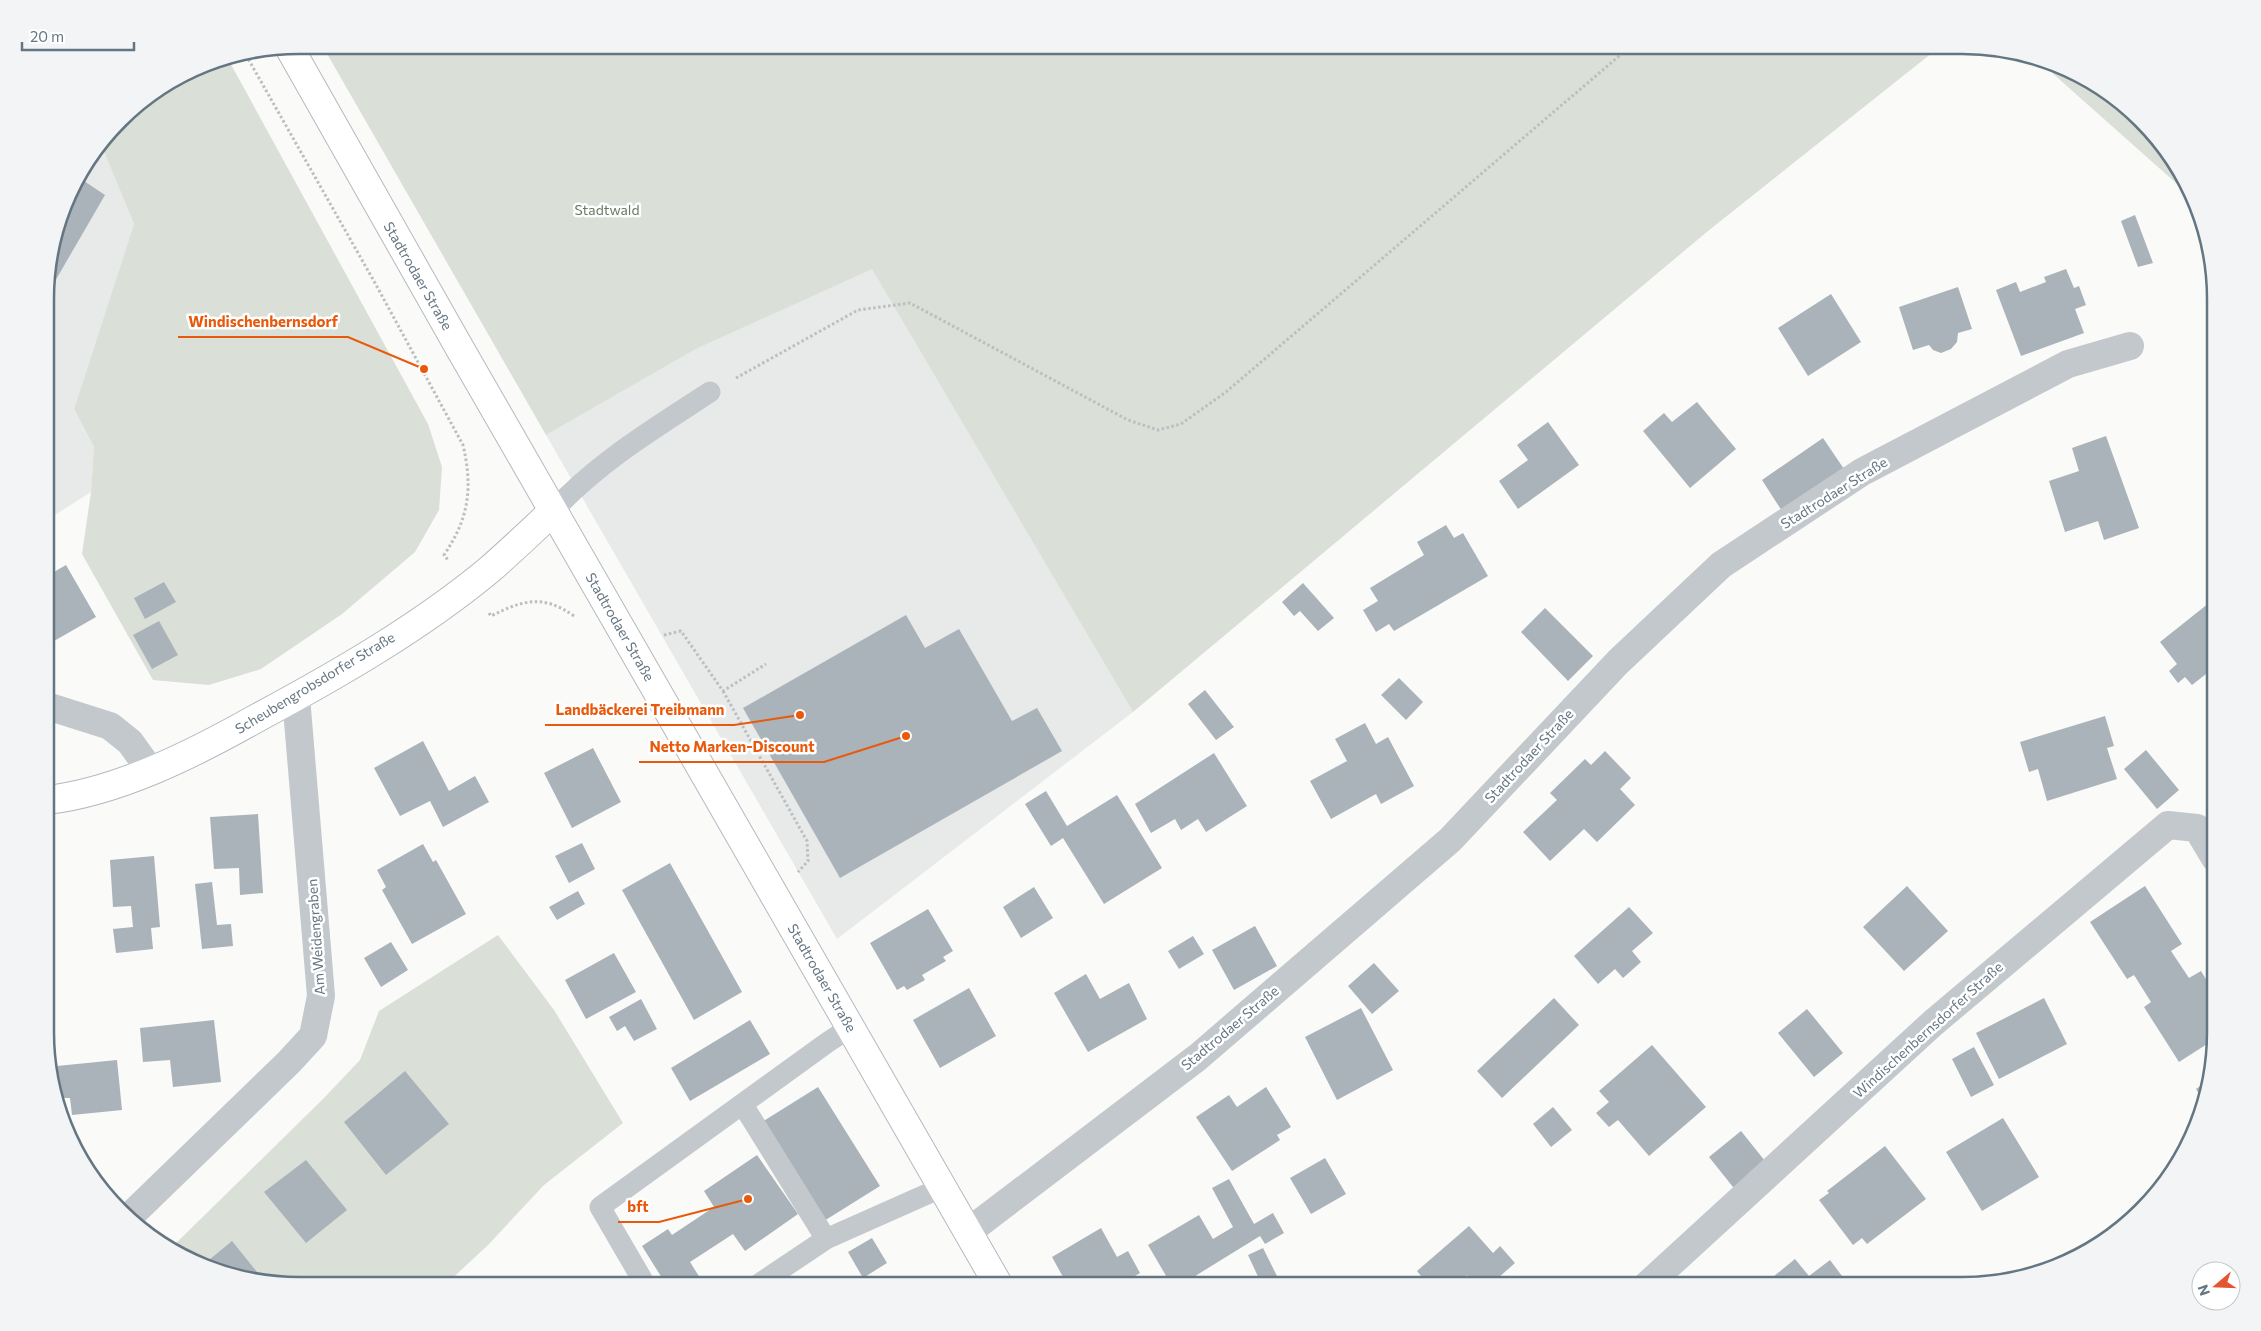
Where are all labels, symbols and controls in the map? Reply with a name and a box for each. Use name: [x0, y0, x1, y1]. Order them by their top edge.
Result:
scale bar: [22, 20, 135, 52]
text: 20 m: [30, 27, 64, 45]
park label: Stadtwald: [575, 201, 640, 218]
street label: Stadtrodaer Straße: [381, 219, 456, 333]
callout: Windischenbernsdorf: [178, 307, 348, 337]
text: Windischenbernsdorf: [188, 312, 339, 330]
street label: Stadtrodaer Straße: [1777, 453, 1890, 532]
street label: Stadtrodaer Straße: [583, 570, 658, 684]
street label: Scheubengrobsdorfer Straße: [232, 628, 398, 737]
callout: Landbäckerei Treibmann: [545, 695, 734, 725]
text: Landbäckerei Treibmann: [555, 700, 725, 718]
street label: Stadtrodaer Straße: [1481, 705, 1577, 806]
callout: Netto Marken-Discount: [639, 732, 824, 762]
text: Netto Marken-Discount: [649, 737, 815, 755]
street label: Am Weidengraben: [303, 878, 328, 996]
street label: Stadtrodaer Straße: [785, 921, 860, 1035]
street label: Windischenbernsdorfer Straße: [1849, 958, 2006, 1101]
street label: Stadtrodaer Straße: [1177, 982, 1282, 1073]
callout: bft: [618, 1192, 659, 1222]
text: bft: [627, 1197, 649, 1215]
north arrow: [2191, 1261, 2241, 1311]
text: N: [2193, 1283, 2213, 1298]

